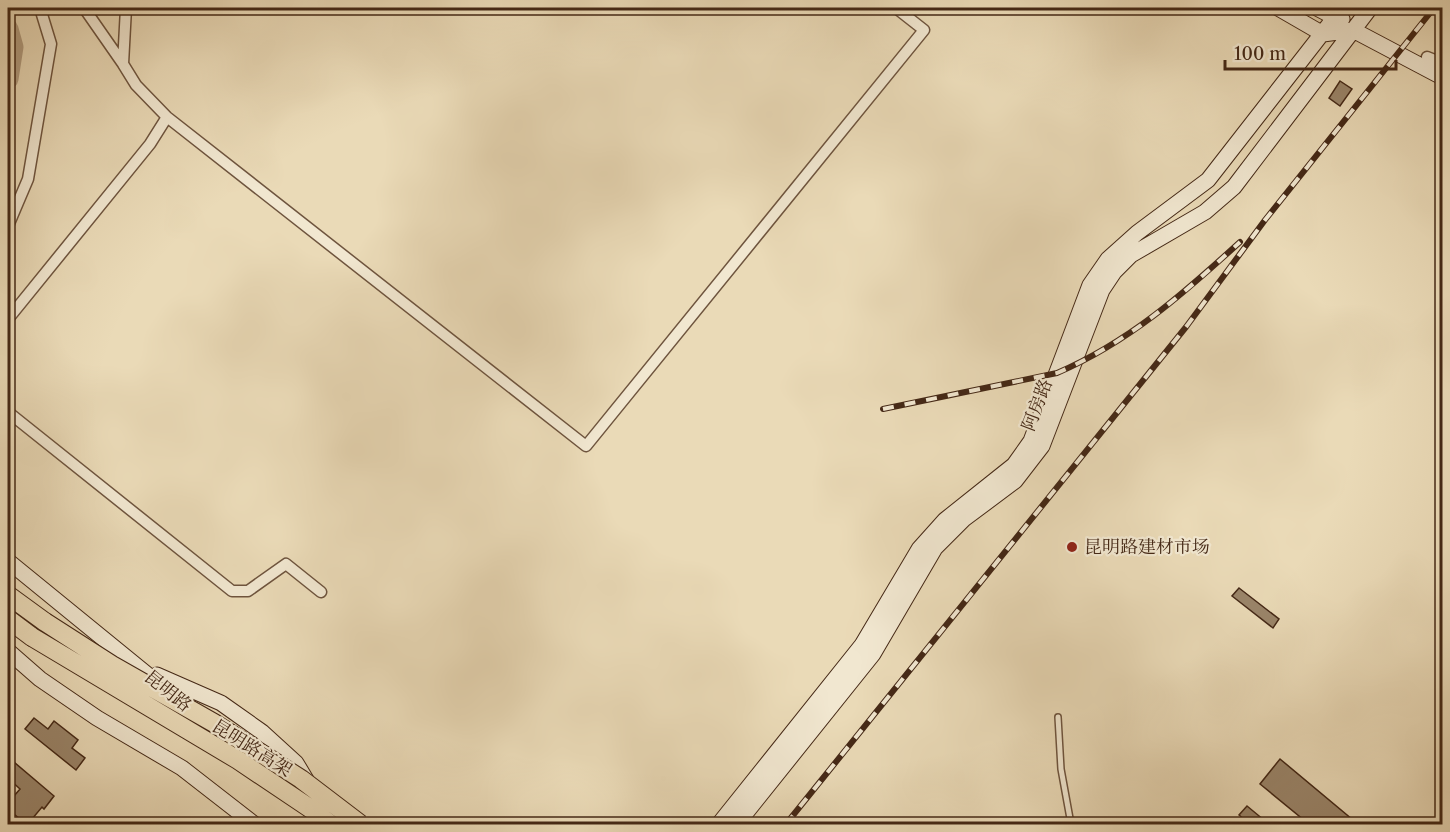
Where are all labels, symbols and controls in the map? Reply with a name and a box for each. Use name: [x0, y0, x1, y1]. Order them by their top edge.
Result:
scale bar: [1225, 33, 1396, 71]
text: 100 m: [1234, 43, 1286, 65]
street label: 阿房路: [1017, 376, 1057, 434]
place label: 昆明路建材市场: [1084, 536, 1210, 558]
marker: 昆明路建材市场: [1065, 540, 1079, 554]
street label: 昆明路: [140, 665, 196, 717]
street label: 昆明路高架: [208, 715, 296, 781]

